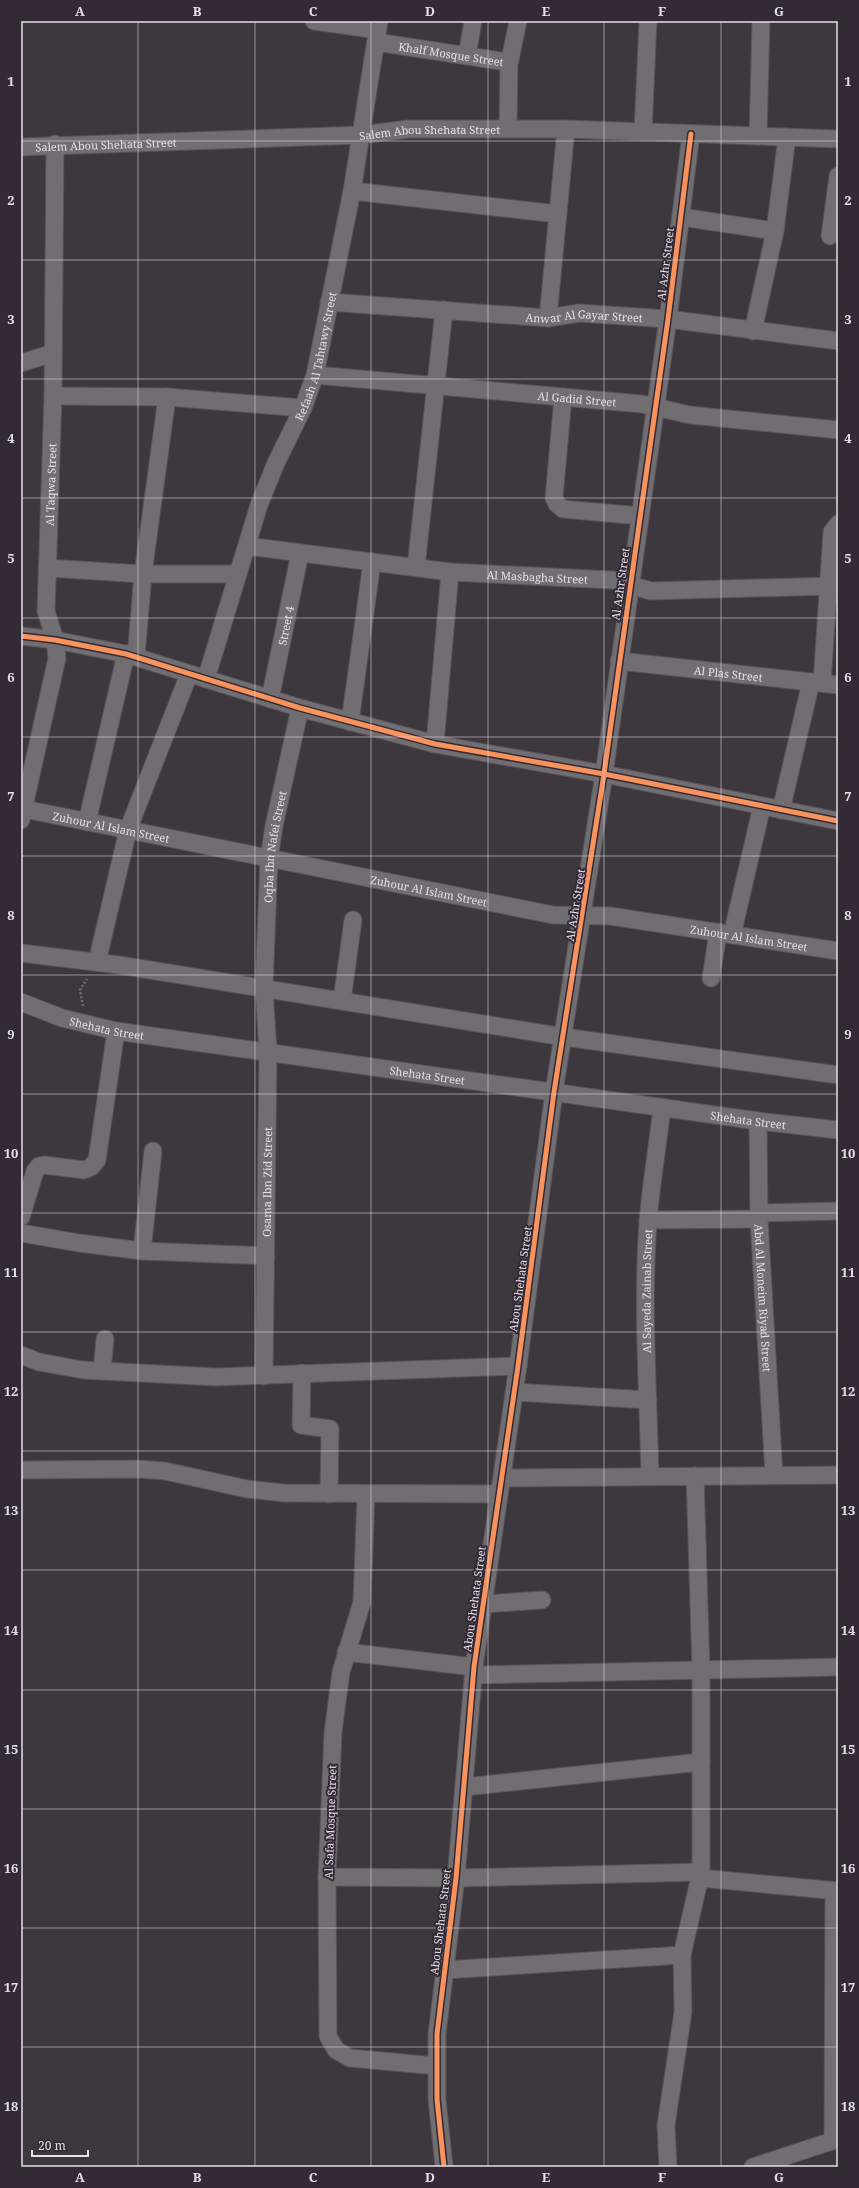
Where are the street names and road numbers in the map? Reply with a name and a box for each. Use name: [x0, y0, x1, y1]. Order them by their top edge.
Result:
street label: Khalf Mosque Street: [398, 38, 505, 69]
street label: Salem Abou Shehata Street: [358, 122, 500, 143]
street label: Salem Abou Shehata Street: [35, 134, 177, 154]
street label: Al Azhr Street: [653, 227, 677, 301]
street label: Refaah Al Tahtawy Street: [291, 290, 339, 423]
street label: Anwar Al Gayar Street: [525, 305, 643, 326]
street label: Al Gadid Street: [537, 387, 617, 409]
street label: Al Taqwa Street: [41, 443, 59, 526]
street label: Al Azhr Street: [607, 547, 633, 621]
street label: Al Masbagha Street: [486, 566, 588, 586]
street label: Street 4: [274, 605, 296, 647]
street label: Al Plas Street: [693, 662, 764, 684]
street label: Oqba Ibn Nafei Street: [260, 789, 289, 903]
street label: Zuhour Al Islam Street: [52, 807, 171, 846]
street label: Al Azhr Street: [562, 868, 588, 942]
street label: Zuhour Al Islam Street: [369, 871, 489, 909]
street label: Zuhour Al Islam Street: [689, 921, 809, 954]
street label: Shehata Street: [68, 1013, 145, 1042]
street label: Shehata Street: [389, 1062, 466, 1087]
street label: Shehata Street: [710, 1107, 787, 1132]
street label: Osama Ibn Zid Street: [258, 1127, 275, 1237]
street label: Abd Al Moneim Riyad Street: [752, 1223, 775, 1372]
street label: Abou Shehata Street: [505, 1225, 535, 1333]
street label: Al Sayeda Zainab Street: [638, 1229, 655, 1353]
street label: Abou Shehata Street: [459, 1545, 489, 1653]
street label: Al Safa Mosque Street: [321, 1765, 339, 1879]
street label: Abou Shehata Street: [426, 1868, 454, 1976]

